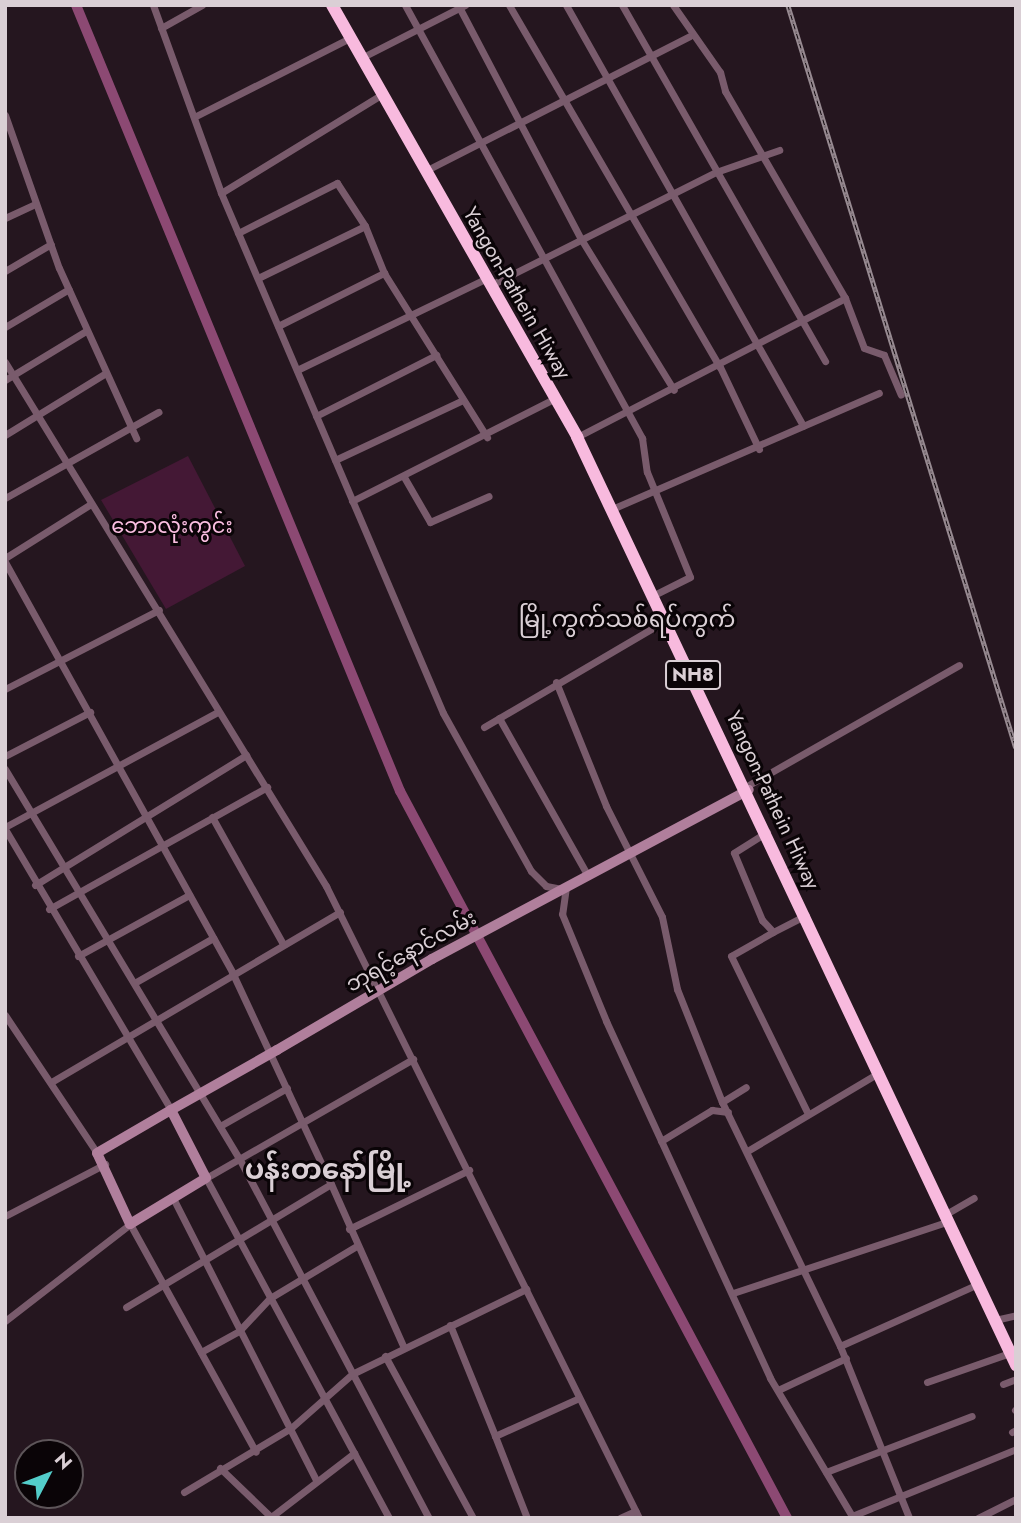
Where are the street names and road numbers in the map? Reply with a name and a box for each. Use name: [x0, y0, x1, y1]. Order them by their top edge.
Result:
street label: Yangon-Pathein Hiway: [458, 203, 576, 383]
road number: NH8: [665, 660, 721, 690]
street label: Yangon-Pathein Hiway: [721, 707, 825, 893]
street label: ဘုရင့်နောင်လမ်း: [341, 905, 481, 997]

